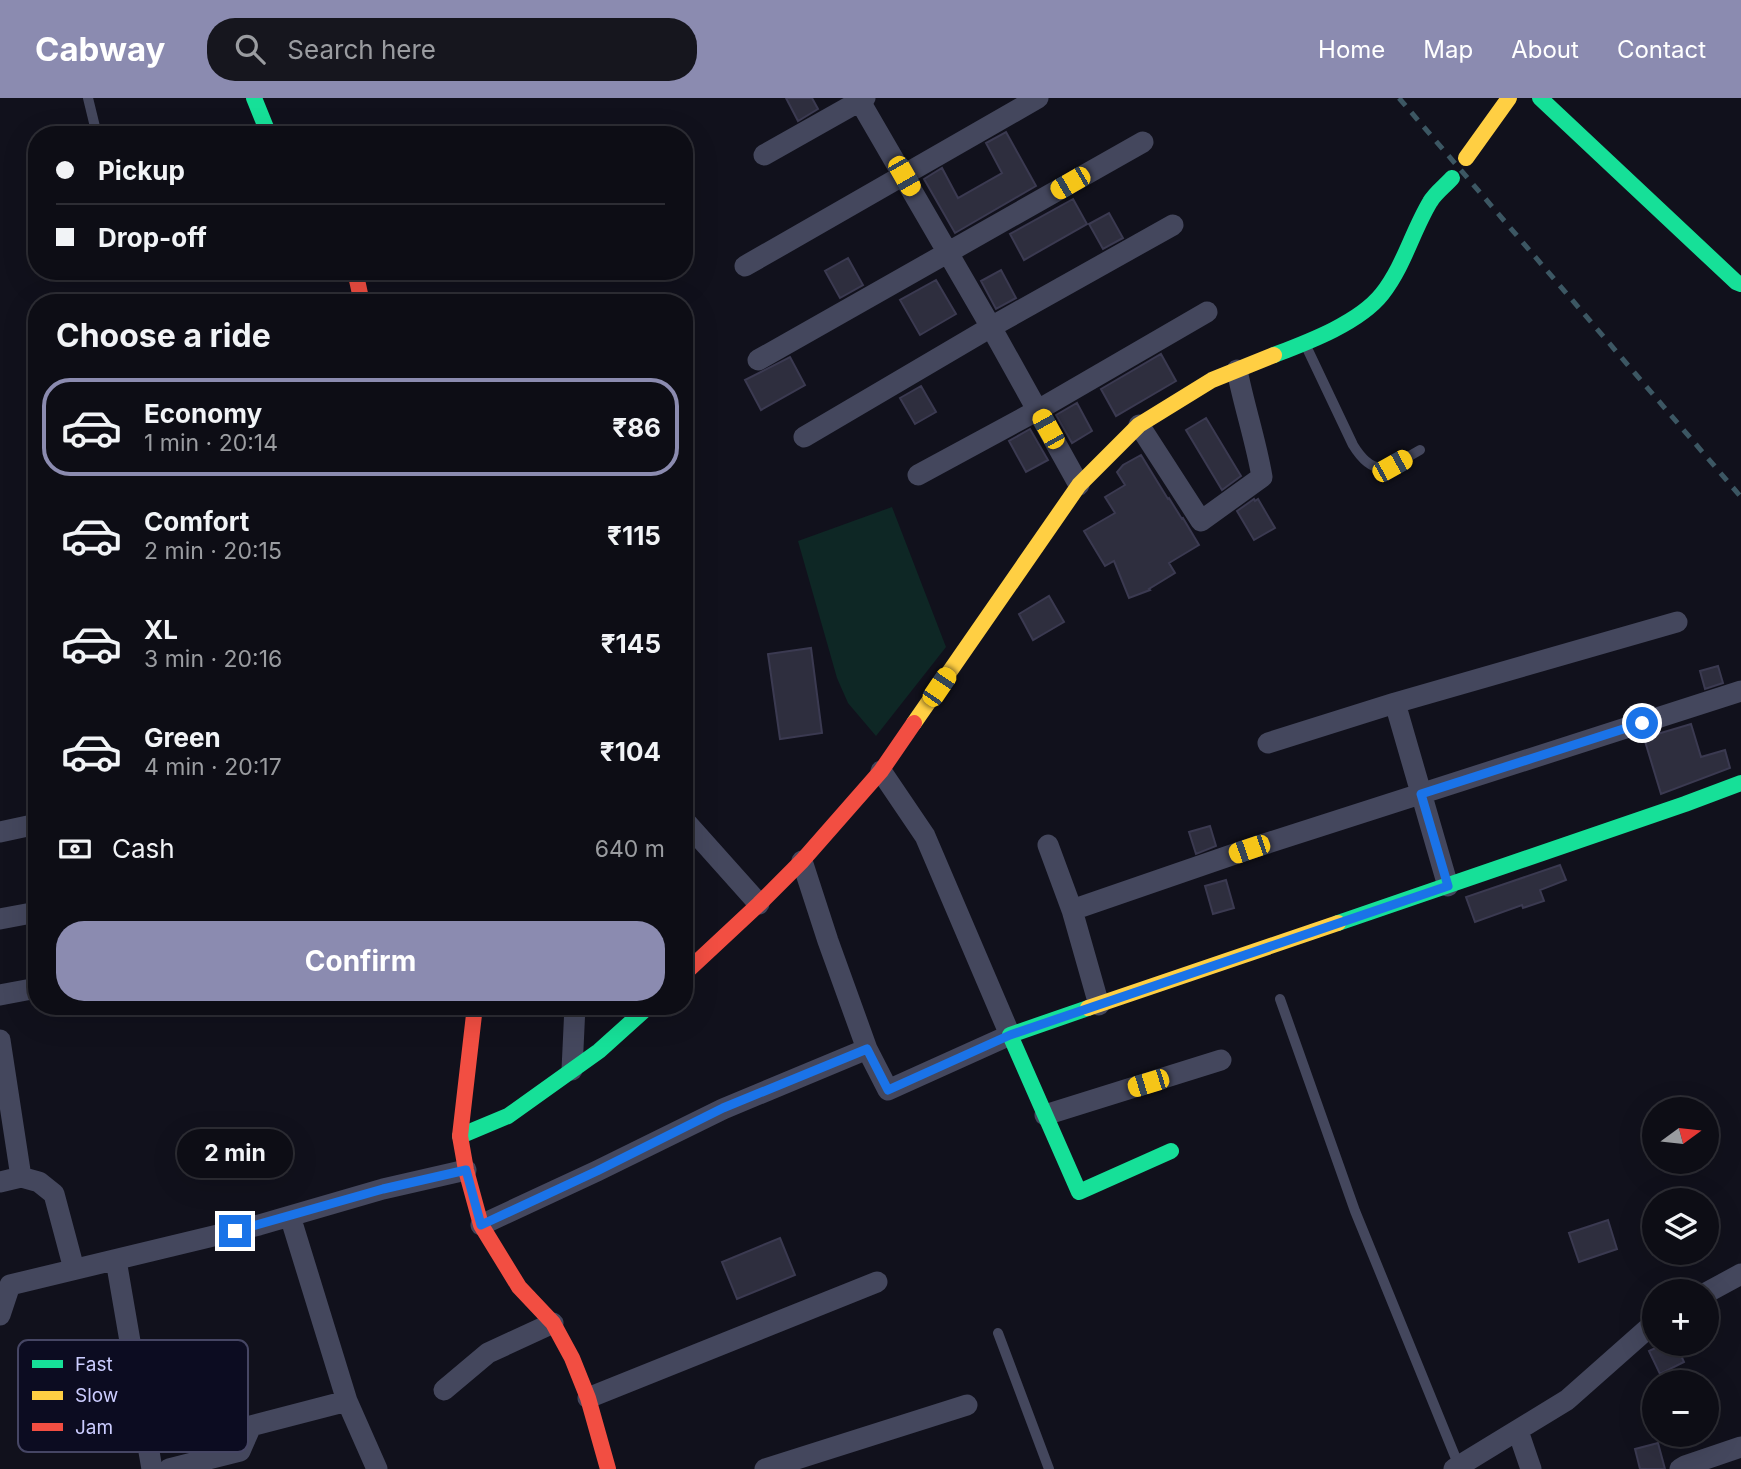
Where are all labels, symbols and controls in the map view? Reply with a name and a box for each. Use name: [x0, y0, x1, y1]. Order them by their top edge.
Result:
search box: [207, 18, 697, 81]
text: Cabway: [35, 29, 165, 69]
icon: search: [231, 30, 269, 68]
text: Search here: [287, 34, 436, 65]
text: Home: [1318, 35, 1385, 64]
text: Map: [1423, 35, 1473, 64]
text: About: [1511, 35, 1579, 64]
text: Contact: [1617, 35, 1706, 64]
car: [885, 153, 924, 199]
text: Pickup: [98, 155, 185, 186]
car: [1047, 163, 1094, 203]
text: Drop-off: [98, 222, 207, 253]
text: Choose a ride: [56, 316, 271, 355]
icon: car: [60, 396, 123, 459]
text: Economy: [144, 398, 262, 429]
car: [1029, 406, 1068, 452]
text: ₹86: [612, 412, 661, 443]
text: 1 min · 20:14: [144, 429, 278, 457]
car: [1369, 447, 1416, 485]
icon: car: [60, 504, 123, 567]
text: Comfort: [144, 506, 249, 537]
text: ₹115: [607, 520, 661, 551]
text: 2 min · 20:15: [144, 537, 282, 565]
icon: car: [60, 612, 123, 675]
text: XL: [144, 614, 178, 645]
text: ₹145: [601, 628, 661, 659]
text: 3 min · 20:16: [144, 645, 282, 673]
car: [919, 664, 960, 710]
route start: [1626, 707, 1658, 739]
icon: car: [60, 720, 123, 783]
text: Green: [144, 722, 221, 753]
text: ₹104: [600, 736, 661, 767]
text: 4 min · 20:17: [144, 753, 282, 781]
icon: cash: [56, 830, 94, 868]
car: [1226, 832, 1273, 866]
text: Cash: [112, 833, 175, 864]
text: 640 m: [595, 835, 665, 863]
button: Confirm: [56, 921, 665, 1001]
car: [1125, 1067, 1172, 1099]
north arrow: [1642, 1097, 1718, 1174]
map controls: [1642, 1097, 1719, 1447]
callout: 2 min: [177, 1130, 293, 1178]
text: 2 min: [204, 1139, 266, 1167]
button: layers: [1642, 1188, 1719, 1265]
route end: [219, 1215, 251, 1247]
button: +: [1642, 1279, 1719, 1356]
legend: [18, 1340, 248, 1452]
text: Fast: [75, 1353, 113, 1376]
button: −: [1642, 1370, 1719, 1447]
text: Slow: [75, 1384, 118, 1407]
text: Jam: [75, 1416, 113, 1439]

